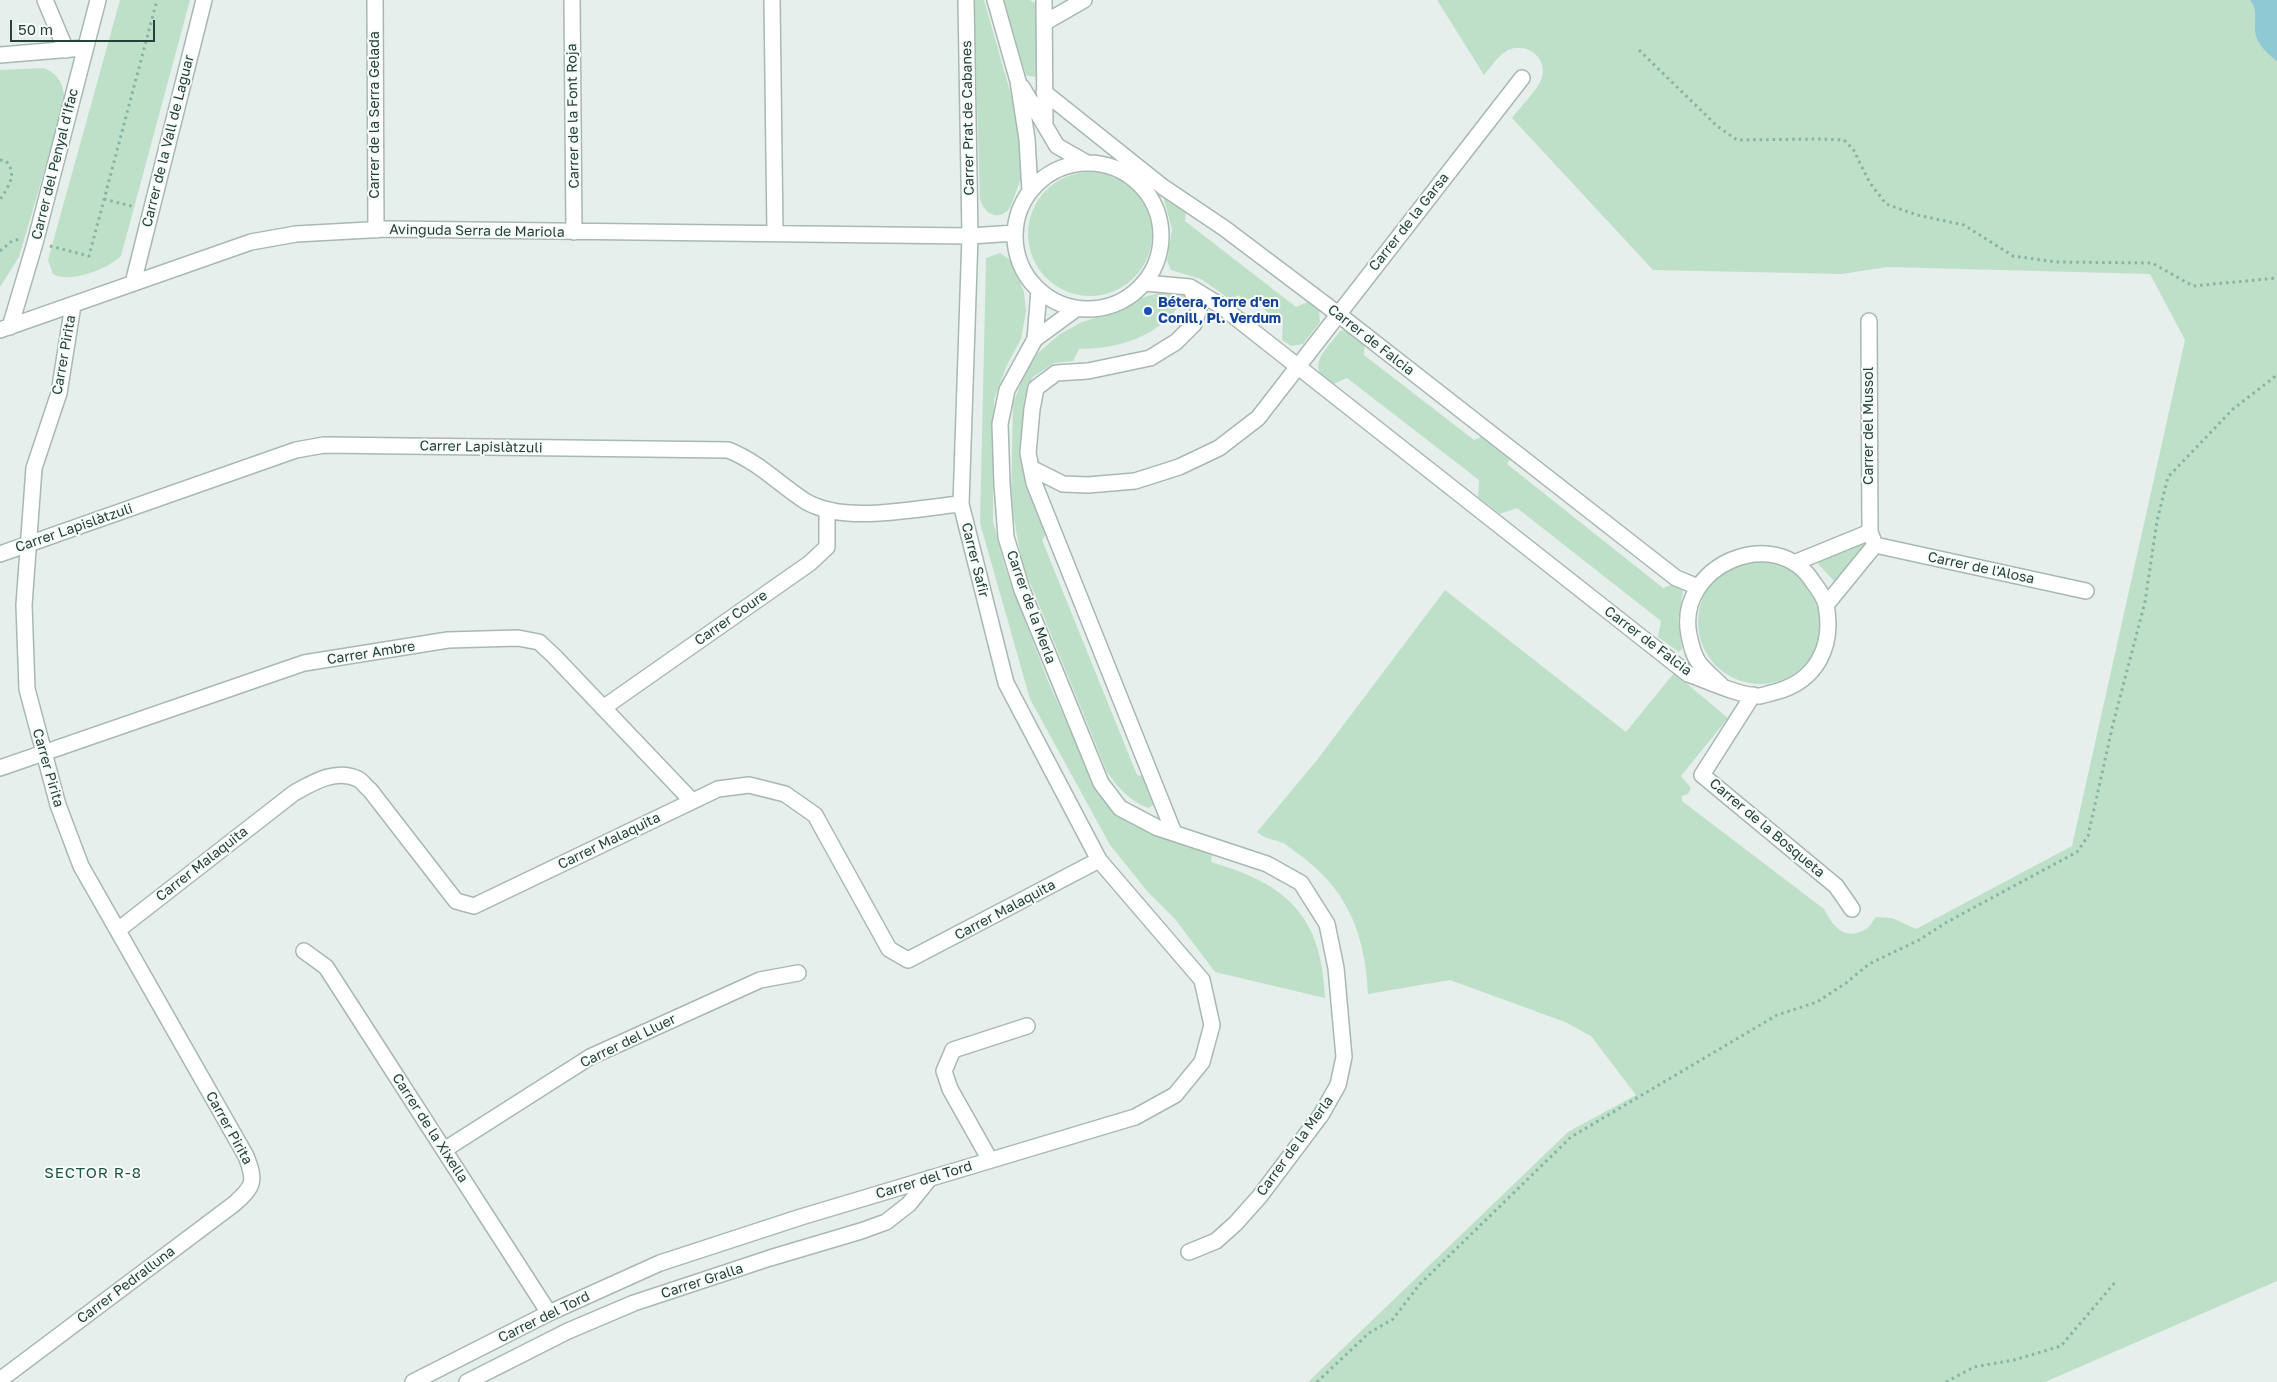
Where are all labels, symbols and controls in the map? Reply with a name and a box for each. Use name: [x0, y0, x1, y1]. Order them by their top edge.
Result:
scale bar: [12, 10, 158, 42]
text: 50 m: [18, 20, 53, 38]
street label: Carrer de la Serra Gelada: [367, 31, 383, 199]
street label: Carrer Prat de Cabanes: [958, 40, 978, 196]
street label: Carrer de la Font Roja: [563, 43, 583, 189]
street label: Carrer de la Vall de Laguar: [138, 53, 198, 229]
street label: Carrer del Penyal d'Ifac: [28, 87, 82, 241]
street label: Carrer de la Garsa: [1365, 170, 1453, 274]
street label: Avinguda Serra de Mariola: [389, 221, 565, 241]
place label: Bétera, Torre d'en Conill, Pl. Verdum: [1158, 295, 1281, 328]
street label: Carrer de Falcia: [1324, 301, 1418, 379]
marker: Bétera, Torre d'en Conill, Pl. Verdum: [1142, 305, 1154, 317]
street label: Carrer Pirita: [49, 314, 79, 396]
street label: Carrer del Mussol: [1861, 367, 1877, 485]
street label: Carrer Lapislàtzuli: [419, 438, 543, 456]
street label: Carrer Lapislàtzuli: [13, 500, 135, 556]
street label: Carrer Safir: [958, 521, 992, 599]
street label: Carrer de la Merla: [1003, 548, 1059, 666]
street label: Carrer de l'Alosa: [1926, 548, 2036, 588]
street label: Carrer Coure: [691, 587, 771, 649]
street label: Carrer de Falcia: [1601, 603, 1695, 679]
street label: Carrer Ambre: [326, 638, 416, 668]
street label: Carrer Pirita: [29, 727, 67, 809]
street label: Carrer de la Bosqueta: [1706, 775, 1828, 881]
street label: Carrer Malaquita: [555, 809, 663, 873]
street label: Carrer Malaquita: [153, 823, 251, 905]
street label: Carrer Malaquita: [952, 876, 1058, 944]
street label: Carrer del Lluer: [577, 1011, 679, 1071]
street label: Carrer de la Xixella: [388, 1070, 472, 1186]
street label: Carrer Pirita: [202, 1089, 256, 1167]
street label: Carrer de la Merla: [1253, 1093, 1337, 1199]
street label: Carrer del Tord: [874, 1157, 974, 1203]
district label: SECTOR R-8: [43, 1164, 143, 1182]
street label: Carrer Pedralluna: [74, 1243, 178, 1327]
street label: Carrer Gralla: [659, 1260, 745, 1302]
street label: Carrer del Tord: [495, 1288, 593, 1346]

